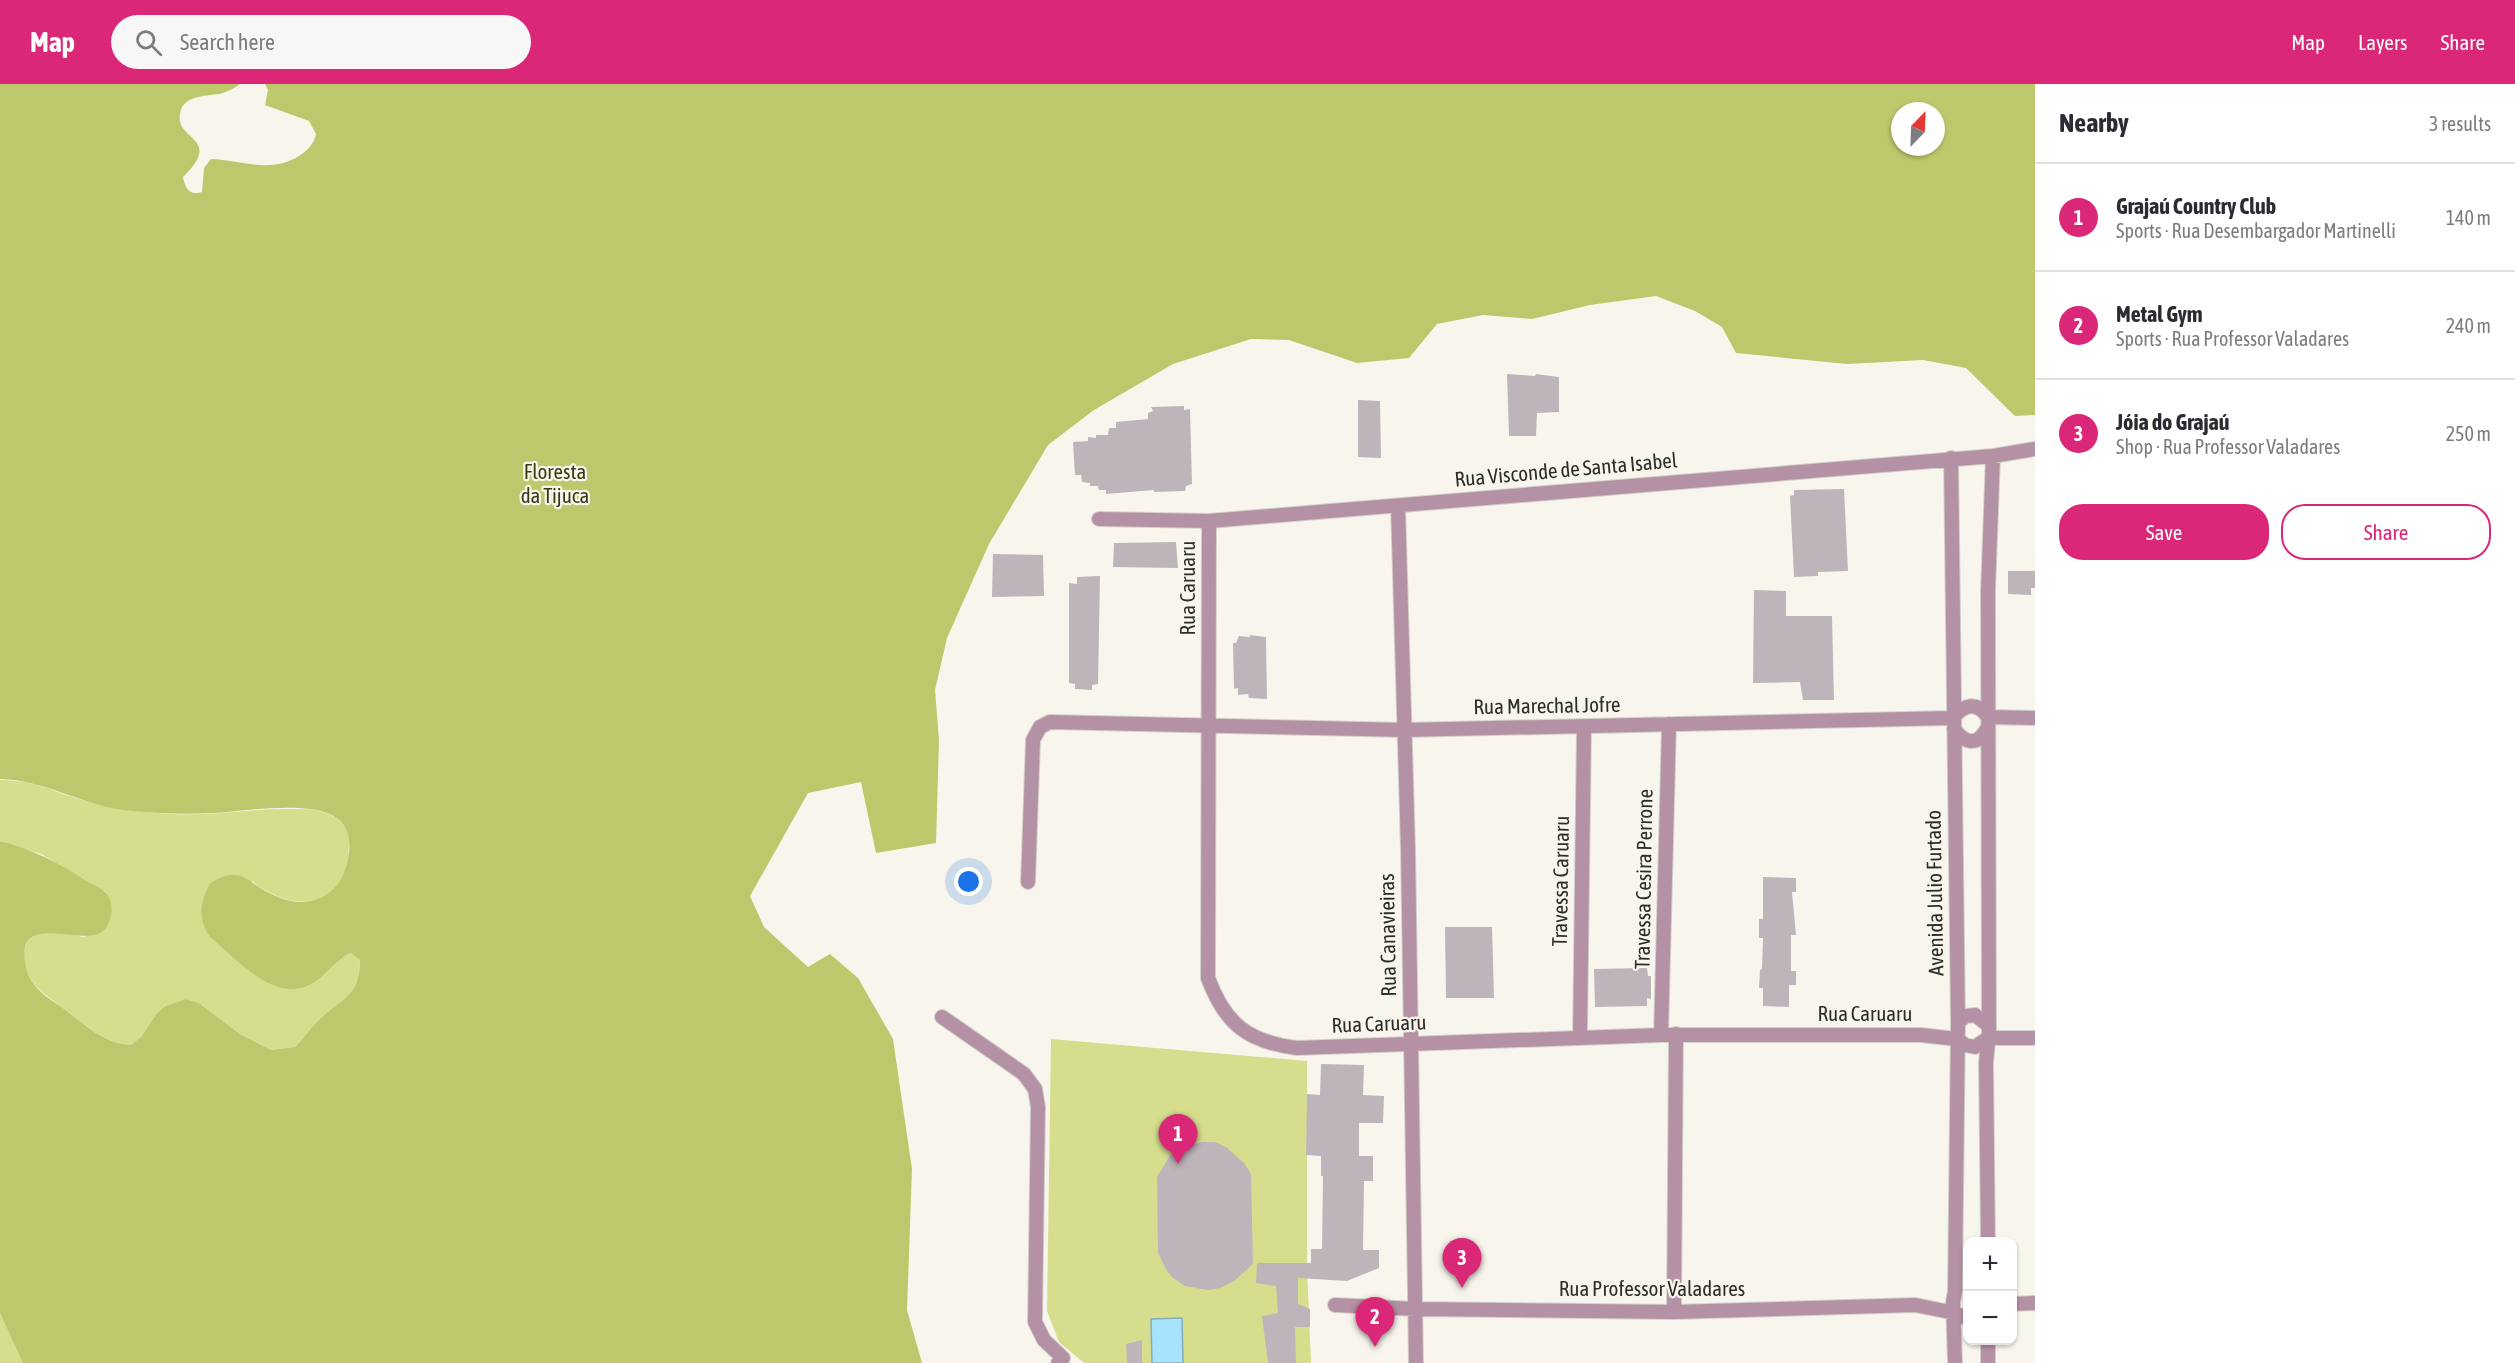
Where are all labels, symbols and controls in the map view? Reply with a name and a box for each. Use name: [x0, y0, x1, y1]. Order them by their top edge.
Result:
search box: [111, 15, 531, 69]
text: Map: [30, 26, 75, 58]
icon: search: [132, 26, 165, 59]
text: Search here: [180, 29, 275, 55]
text: Map: [2291, 30, 2325, 54]
text: Layers: [2358, 30, 2408, 54]
text: Share: [2441, 30, 2485, 54]
north arrow: [1891, 102, 1945, 156]
text: Nearby: [2059, 108, 2129, 138]
text: 3 results: [2429, 112, 2491, 135]
text: Grajaú Country Club: [2116, 193, 2276, 219]
text: 1: [2074, 206, 2083, 229]
text: 140 m: [2446, 206, 2491, 229]
text: Sports · Rua Desembargador Martinelli: [2116, 219, 2396, 242]
text: Metal Gym: [2116, 301, 2203, 327]
text: 2: [2074, 314, 2083, 337]
text: 240 m: [2446, 314, 2491, 337]
text: Sports · Rua Professor Valadares: [2116, 327, 2349, 350]
text: Jóia do Grajaú: [2116, 409, 2229, 435]
text: 3: [2074, 422, 2083, 445]
text: 250 m: [2446, 422, 2491, 445]
text: Shop · Rua Professor Valadares: [2116, 435, 2340, 458]
street label: Rua Visconde de Santa Isabel: [1454, 447, 1679, 491]
park label: Floresta da Tijuca: [521, 459, 589, 507]
button: Save: [2059, 504, 2269, 560]
button: Share: [2281, 504, 2491, 560]
street label: Rua Caruaru: [1175, 541, 1199, 635]
street label: Rua Marechal Jofre: [1473, 692, 1621, 718]
street label: Travessa Cesira Perrone: [1629, 789, 1657, 969]
street label: Avenida Julio Furtado: [1921, 810, 1947, 976]
street label: Travessa Caruaru: [1547, 815, 1573, 946]
your location: [954, 867, 983, 896]
street label: Rua Canavieiras: [1374, 873, 1400, 997]
street label: Rua Caruaru: [1818, 1001, 1912, 1025]
street label: Rua Caruaru: [1331, 1009, 1427, 1037]
pin: 1: [1158, 1114, 1198, 1164]
map controls: [1963, 1237, 2017, 1345]
button: +: [1963, 1237, 2017, 1291]
pin: 3: [1442, 1238, 1482, 1288]
street label: Rua Professor Valadares: [1559, 1276, 1745, 1300]
button: −: [1963, 1291, 2017, 1345]
pin: 2: [1356, 1298, 1394, 1347]

